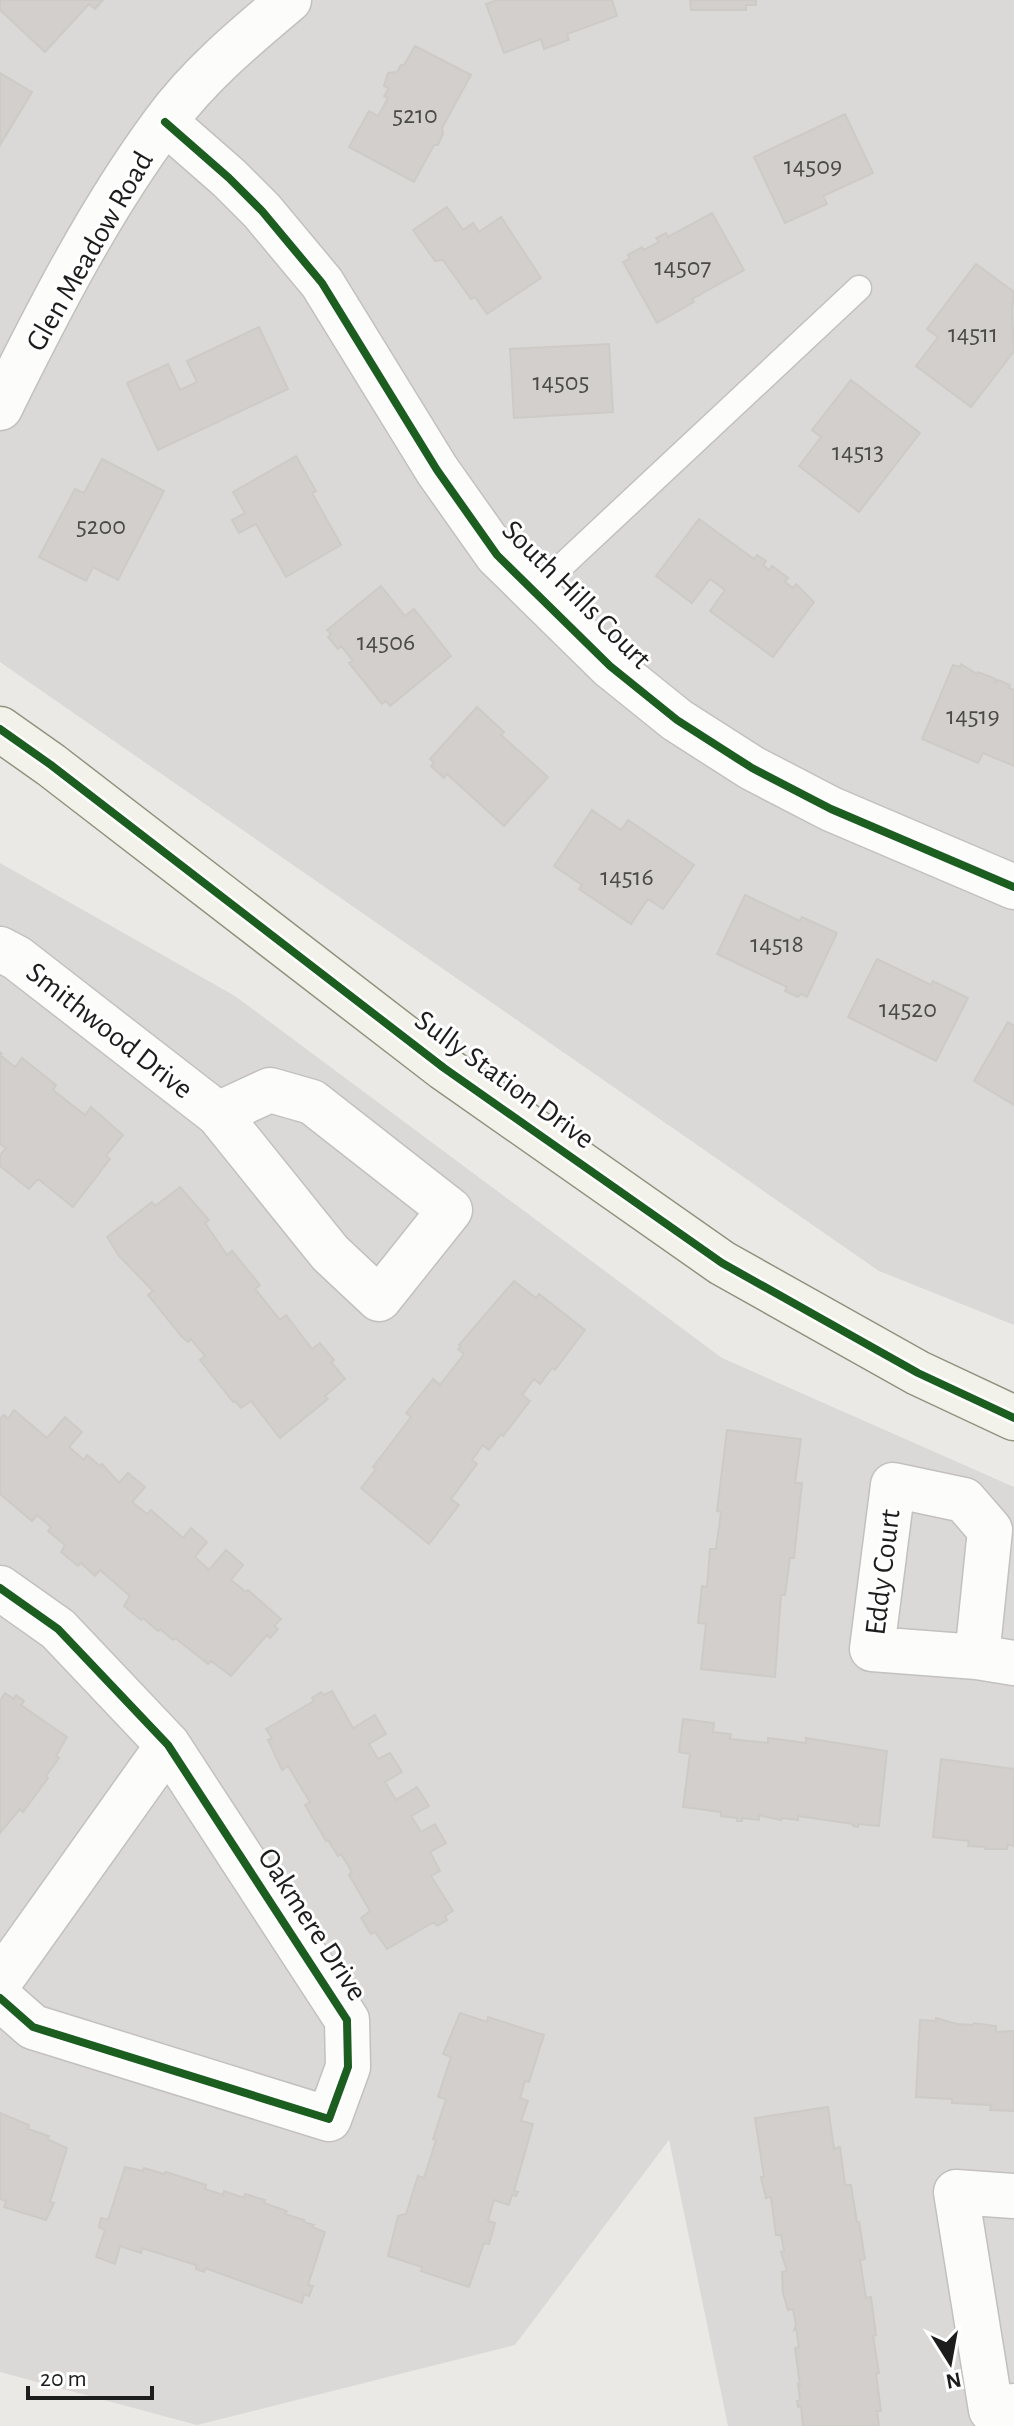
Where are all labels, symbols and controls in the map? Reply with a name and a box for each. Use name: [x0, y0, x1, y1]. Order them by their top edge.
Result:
house number: 5210: [392, 102, 438, 128]
street label: Glen Meadow Road: [21, 147, 159, 356]
house number: 14509: [784, 153, 842, 179]
house number: 14507: [655, 254, 712, 280]
house number: 14511: [948, 321, 998, 347]
house number: 14505: [533, 369, 589, 395]
house number: 14513: [832, 439, 884, 465]
house number: 5200: [76, 513, 126, 539]
street label: South Hills Court: [496, 515, 657, 675]
house number: 14506: [357, 629, 415, 655]
house number: 14519: [946, 703, 1000, 729]
house number: 14516: [600, 864, 654, 890]
house number: 14518: [750, 931, 804, 957]
street label: Smithwood Drive: [21, 957, 198, 1105]
house number: 14520: [879, 996, 937, 1022]
street label: Sully Station Drive: [409, 1005, 600, 1155]
street label: Eddy Court: [860, 1507, 906, 1637]
street label: Oakmere Drive: [252, 1843, 372, 2006]
north arrow: [910, 2322, 990, 2402]
scale bar: [28, 2350, 152, 2400]
text: 20 m: [40, 2367, 87, 2391]
text: N: [944, 2368, 963, 2393]

